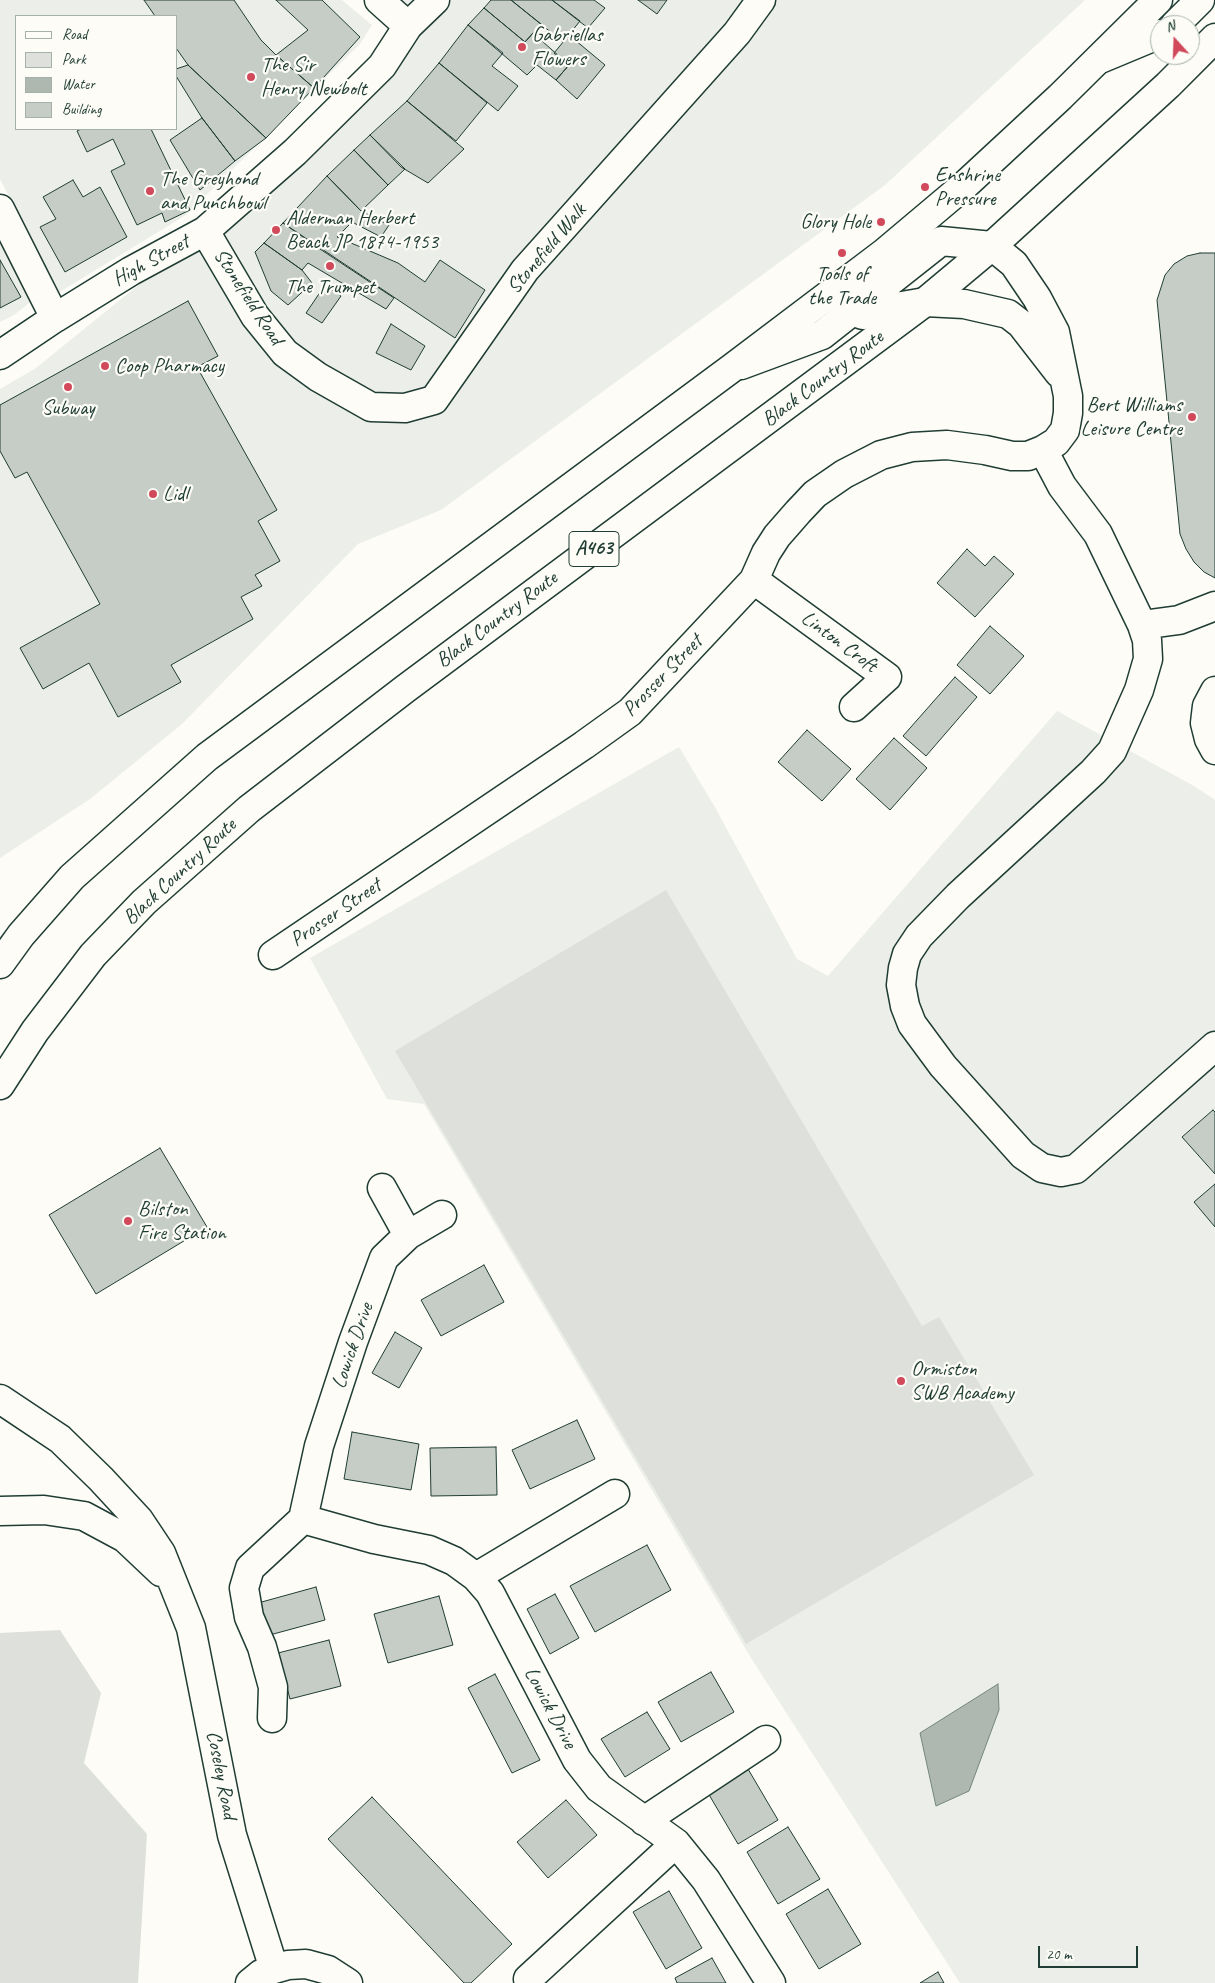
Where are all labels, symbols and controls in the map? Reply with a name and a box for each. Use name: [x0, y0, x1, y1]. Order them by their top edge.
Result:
legend: [15, 15, 178, 130]
north arrow: [1150, 15, 1200, 65]
text: N: [1163, 17, 1177, 36]
place label: Gabriellas Flowers: [532, 22, 602, 72]
text: Road: [62, 25, 87, 44]
marker: Gabriellas Flowers: [516, 41, 528, 53]
text: Park: [62, 50, 86, 69]
place label: The Sir Henry Newbolt: [261, 52, 366, 102]
marker: The Sir Henry Newbolt: [245, 71, 257, 83]
text: Water: [62, 75, 95, 94]
text: Building: [62, 100, 101, 119]
place label: Enshrine Pressure: [935, 162, 1000, 212]
place label: The Greyhond and Punchbowl: [160, 166, 266, 216]
marker: Enshrine Pressure: [919, 181, 931, 193]
marker: The Greyhond and Punchbowl: [144, 185, 156, 197]
street label: Stonefield Walk: [502, 199, 592, 299]
place label: Alderman Herbert Beach JP 1874-1953: [286, 205, 438, 255]
place label: Glory Hole: [800, 209, 871, 235]
marker: Glory Hole: [875, 216, 887, 228]
marker: Alderman Herbert Beach JP 1874-1953: [270, 224, 282, 236]
street label: High Street: [108, 230, 194, 292]
street label: Stonefield Road: [208, 244, 288, 350]
marker: Tools of the Trade: [836, 247, 848, 259]
marker: The Trumpet: [324, 260, 336, 272]
place label: Tools of the Trade: [808, 261, 876, 311]
place label: The Trumpet: [285, 274, 375, 300]
street label: Black Country Route: [757, 325, 889, 433]
place label: Coop Pharmacy: [115, 353, 224, 379]
marker: Coop Pharmacy: [99, 360, 111, 372]
marker: Subway: [62, 381, 74, 393]
place label: Bert Williams Leisure Centre: [1080, 392, 1182, 442]
place label: Subway: [42, 395, 94, 421]
marker: Bert Williams Leisure Centre: [1186, 411, 1198, 423]
place label: Lidl: [163, 481, 188, 507]
marker: Lidl: [147, 488, 159, 500]
road number: A463: [569, 532, 619, 566]
street label: Black Country Route: [431, 566, 563, 674]
street label: Linton Croft: [796, 606, 882, 678]
street label: Prosser Street: [618, 630, 708, 722]
street label: Black Country Route: [118, 813, 242, 931]
street label: Prosser Street: [286, 873, 386, 953]
place label: Bilston Fire Station: [138, 1196, 226, 1246]
marker: Bilston Fire Station: [122, 1215, 134, 1227]
street label: Lowick Drive: [327, 1300, 379, 1392]
place label: Ormiston SWB Academy: [911, 1356, 1014, 1406]
marker: Ormiston SWB Academy: [895, 1375, 907, 1387]
street label: Lowick Drive: [518, 1663, 582, 1753]
street label: Coseley Road: [200, 1729, 242, 1821]
scale bar: [1040, 1936, 1140, 1968]
text: 20 m: [1046, 1945, 1072, 1964]

